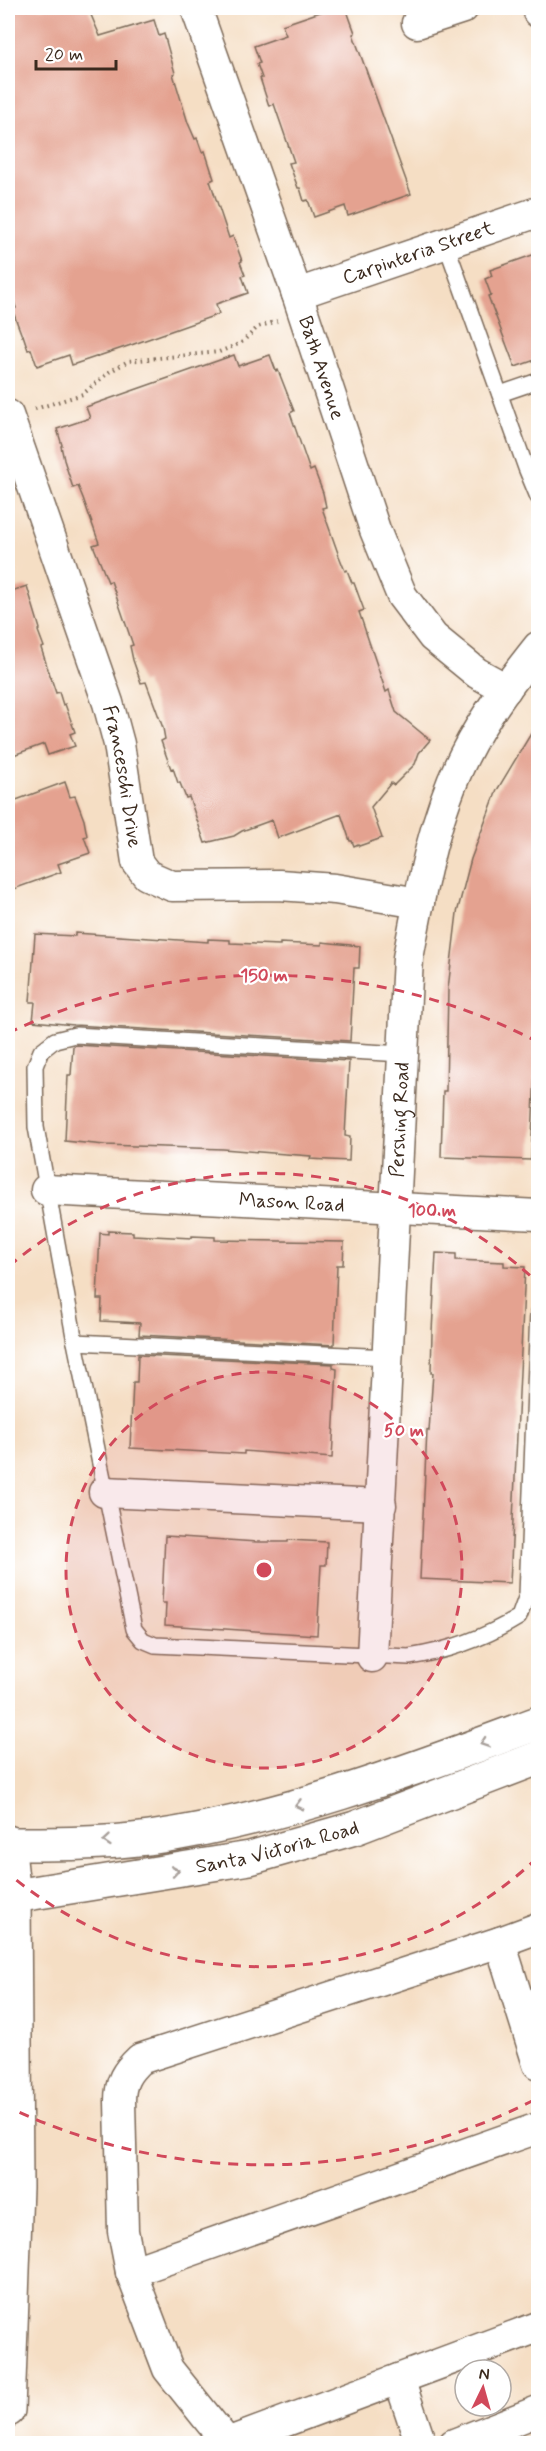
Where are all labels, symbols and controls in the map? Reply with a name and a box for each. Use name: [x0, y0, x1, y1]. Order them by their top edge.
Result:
scale bar: [36, 33, 116, 71]
text: 20 m: [45, 43, 83, 67]
street label: Carpinteria Street: [339, 214, 498, 291]
street label: Bath Avenue: [292, 312, 351, 423]
street label: Franceschi Drive: [96, 702, 148, 850]
text: 150 m: [240, 964, 288, 988]
street label: Pershing Road: [383, 1061, 416, 1178]
street label: Mason Road: [238, 1186, 345, 1219]
text: 100 m: [408, 1199, 456, 1223]
text: 50 m: [384, 1419, 424, 1443]
centre of rings: [254, 1560, 274, 1580]
one-way arrow: [479, 1736, 489, 1749]
one-way arrow: [294, 1798, 304, 1810]
street label: Santa Victoria Road: [194, 1814, 362, 1880]
one-way arrow: [103, 1834, 112, 1847]
one-way arrow: [170, 1865, 180, 1878]
north arrow: [453, 2358, 513, 2418]
text: N: [478, 2364, 490, 2385]

